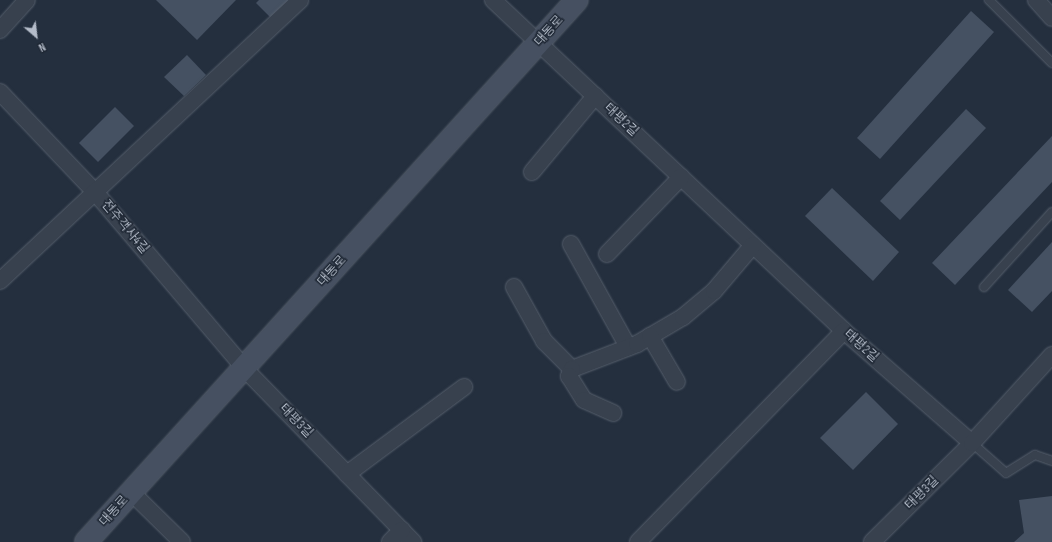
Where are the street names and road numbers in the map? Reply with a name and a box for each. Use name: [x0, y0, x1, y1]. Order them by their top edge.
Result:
street label: 대동로: [531, 12, 567, 50]
street label: 태평2길: [601, 100, 641, 140]
street label: 전주객사4길: [98, 197, 152, 257]
street label: 대동로: [314, 252, 350, 290]
street label: 태평2길: [840, 326, 882, 366]
street label: 태평3길: [276, 401, 316, 441]
street label: 태평3길: [902, 473, 942, 513]
street label: 대동로: [96, 492, 132, 530]

